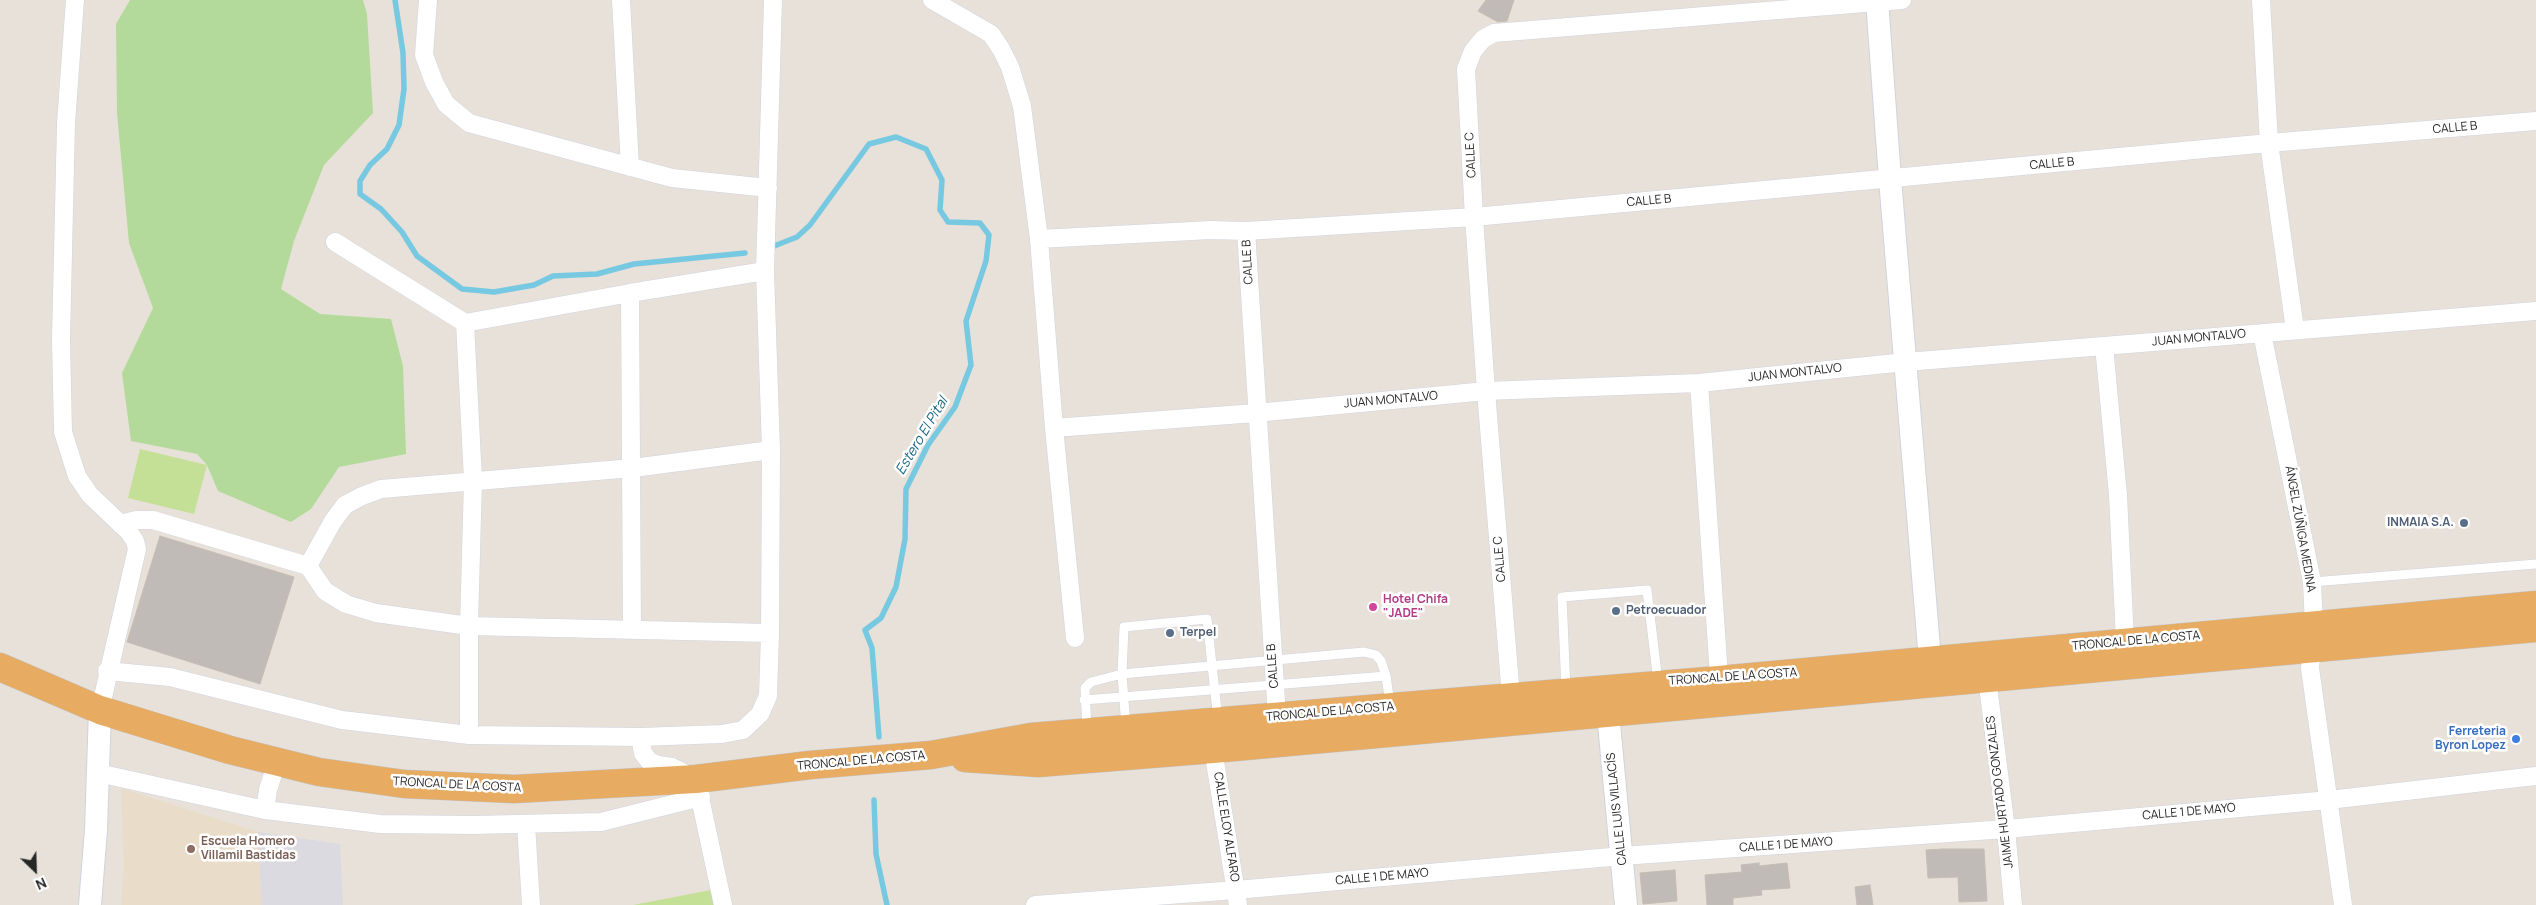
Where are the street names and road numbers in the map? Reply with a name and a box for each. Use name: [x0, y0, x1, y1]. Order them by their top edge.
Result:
street label: CALLE B: [2432, 119, 2478, 137]
street label: CALLE C: [1463, 132, 1479, 178]
street label: CALLE B: [2029, 155, 2075, 173]
street label: CALLE B: [1626, 192, 1672, 210]
street label: CALLE B: [1240, 239, 1256, 285]
street label: JUAN MONTALVO: [2151, 327, 2247, 349]
street label: JUAN MONTALVO: [1747, 361, 1843, 385]
street label: JUAN MONTALVO: [1343, 389, 1439, 411]
street label: ÁNGEL ZÚÑIGA MEDINA: [2282, 465, 2318, 593]
street label: CALLE C: [1491, 535, 1509, 583]
street label: TRONCAL DE LA COSTA: [2071, 628, 2201, 654]
street label: CALLE B: [1264, 643, 1282, 689]
street label: TRONCAL DE LA COSTA: [1668, 665, 1798, 689]
street label: TRONCAL DE LA COSTA: [1265, 699, 1395, 725]
street label: JAIME HURTADO GONZALES: [1984, 715, 2016, 869]
street label: TRONCAL DE LA COSTA: [796, 748, 926, 774]
street label: CALLE LUIS VILLACÍS: [1604, 752, 1630, 866]
street label: CALLE ELOY ALFARO: [1210, 771, 1242, 883]
street label: TRONCAL DE LA COSTA: [392, 774, 522, 796]
street label: CALLE 1 DE MAYO: [2142, 801, 2236, 823]
street label: CALLE 1 DE MAYO: [1739, 835, 1833, 855]
street label: CALLE 1 DE MAYO: [1335, 866, 1429, 888]

